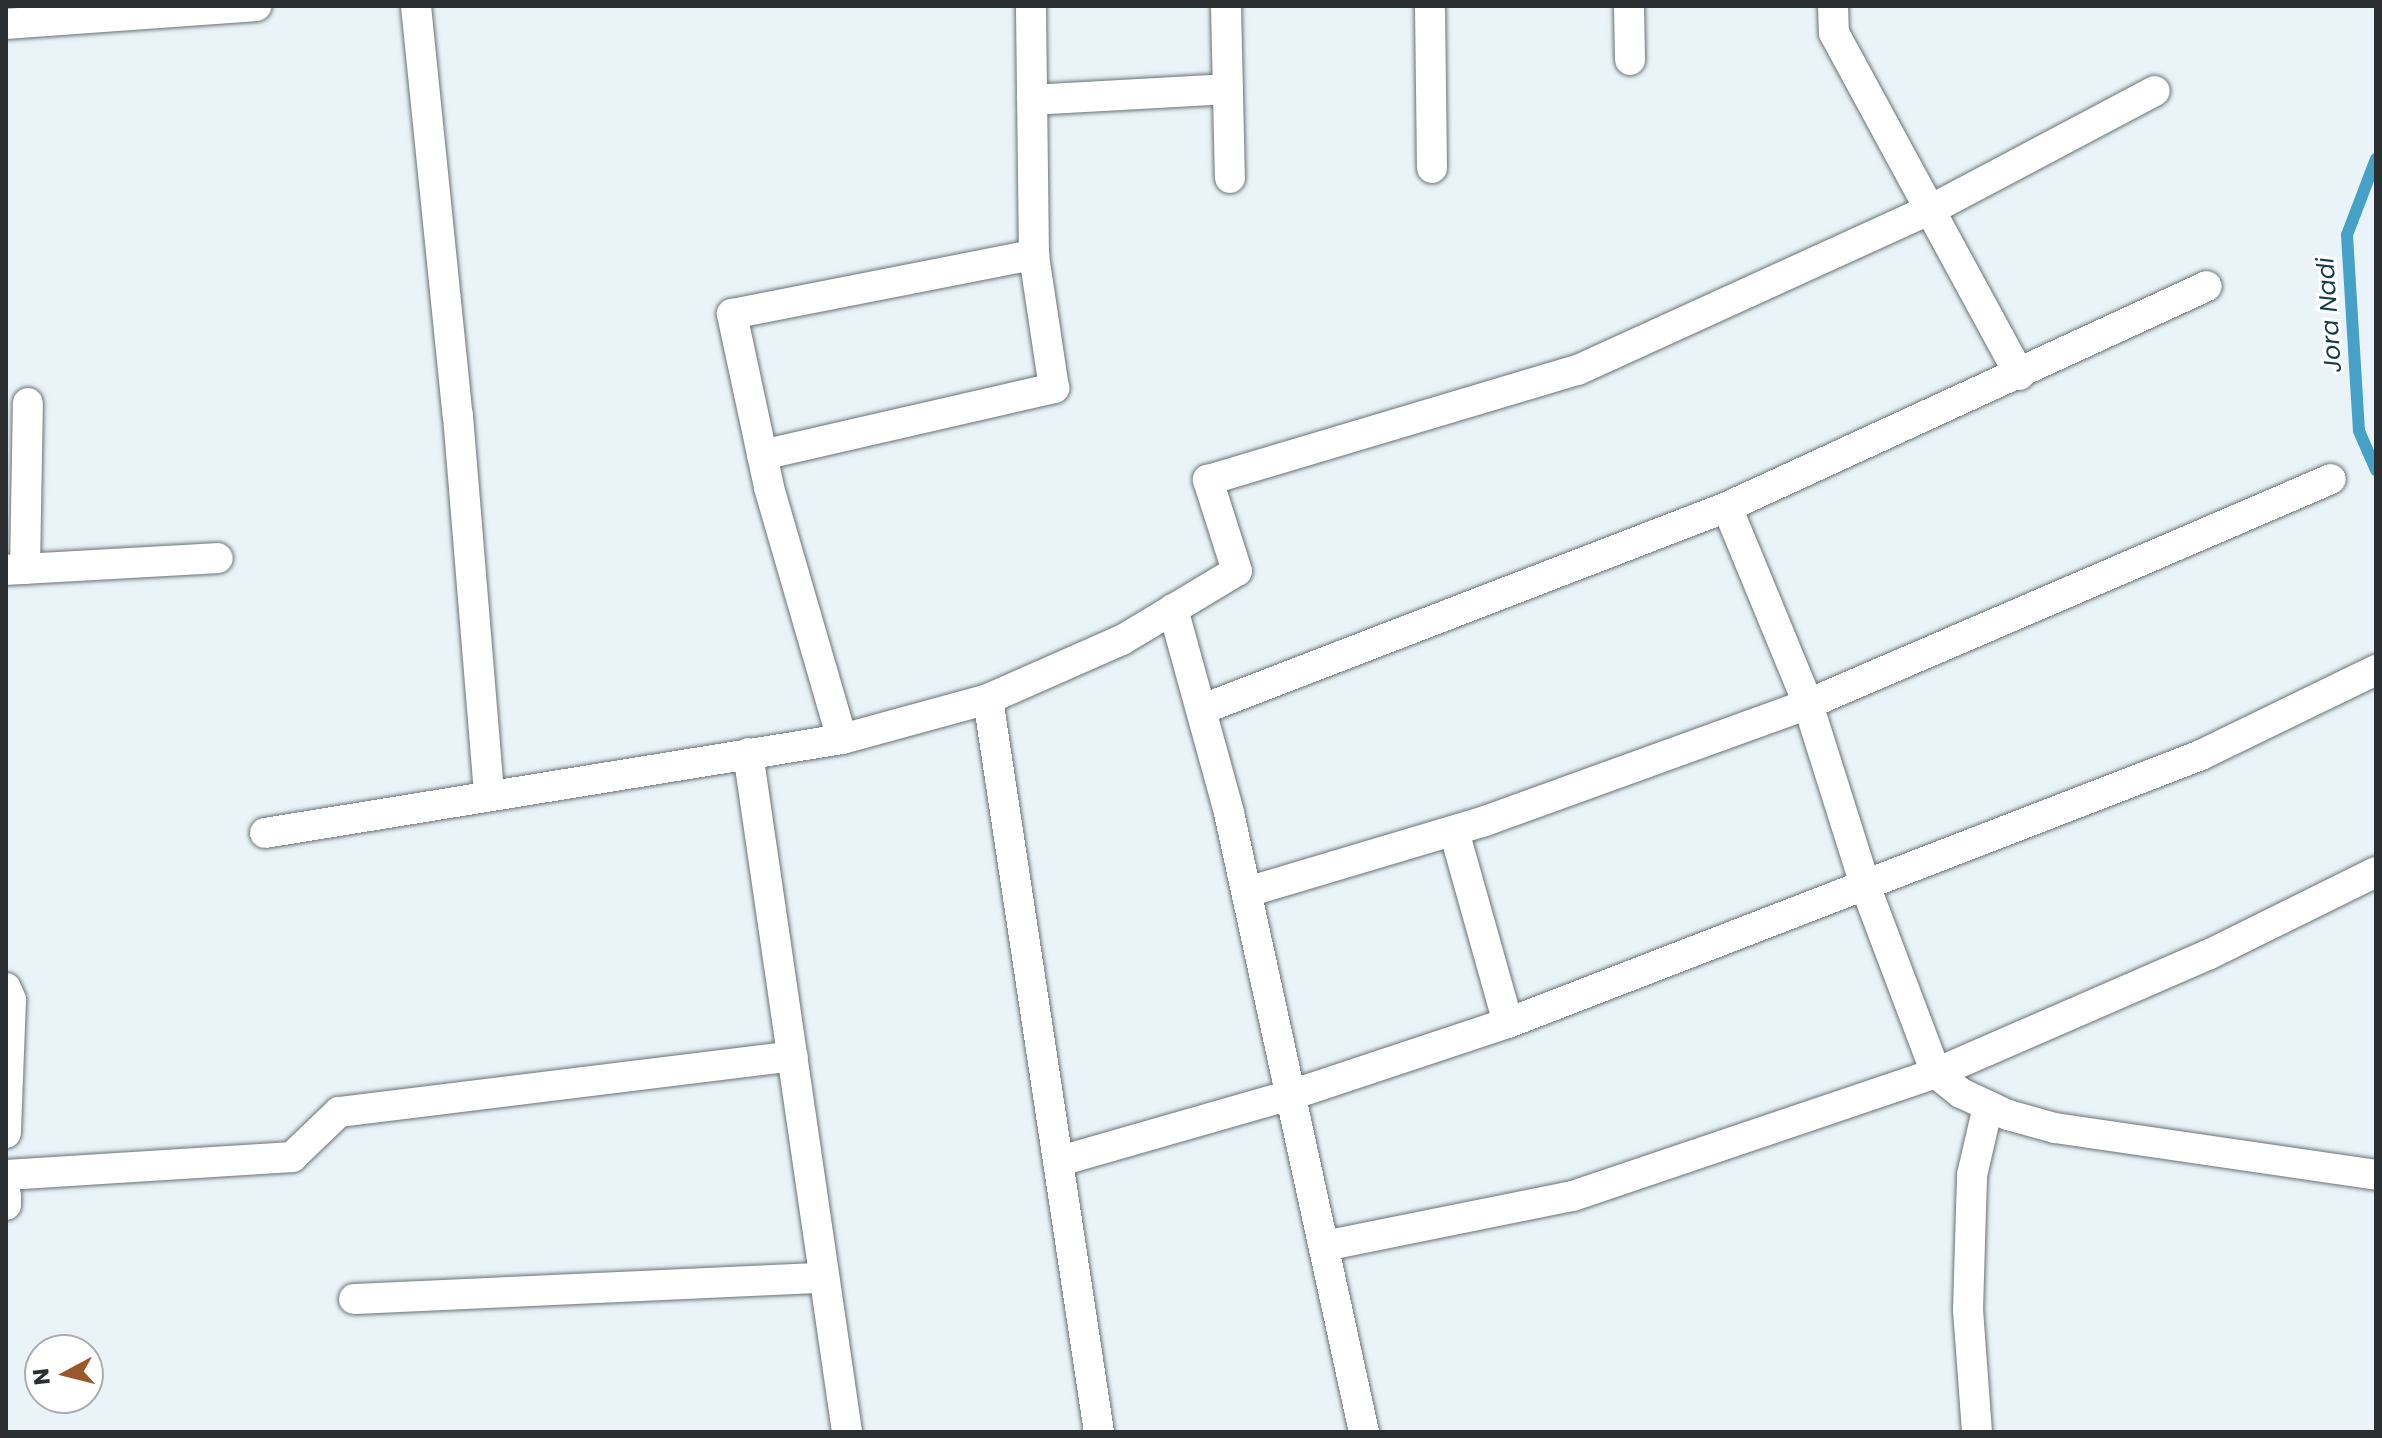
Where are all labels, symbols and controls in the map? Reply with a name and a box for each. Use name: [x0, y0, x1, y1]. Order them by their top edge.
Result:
water label: Jora Nadi: [2311, 256, 2347, 374]
north arrow: [24, 1334, 104, 1414]
text: N: [25, 1367, 58, 1387]

